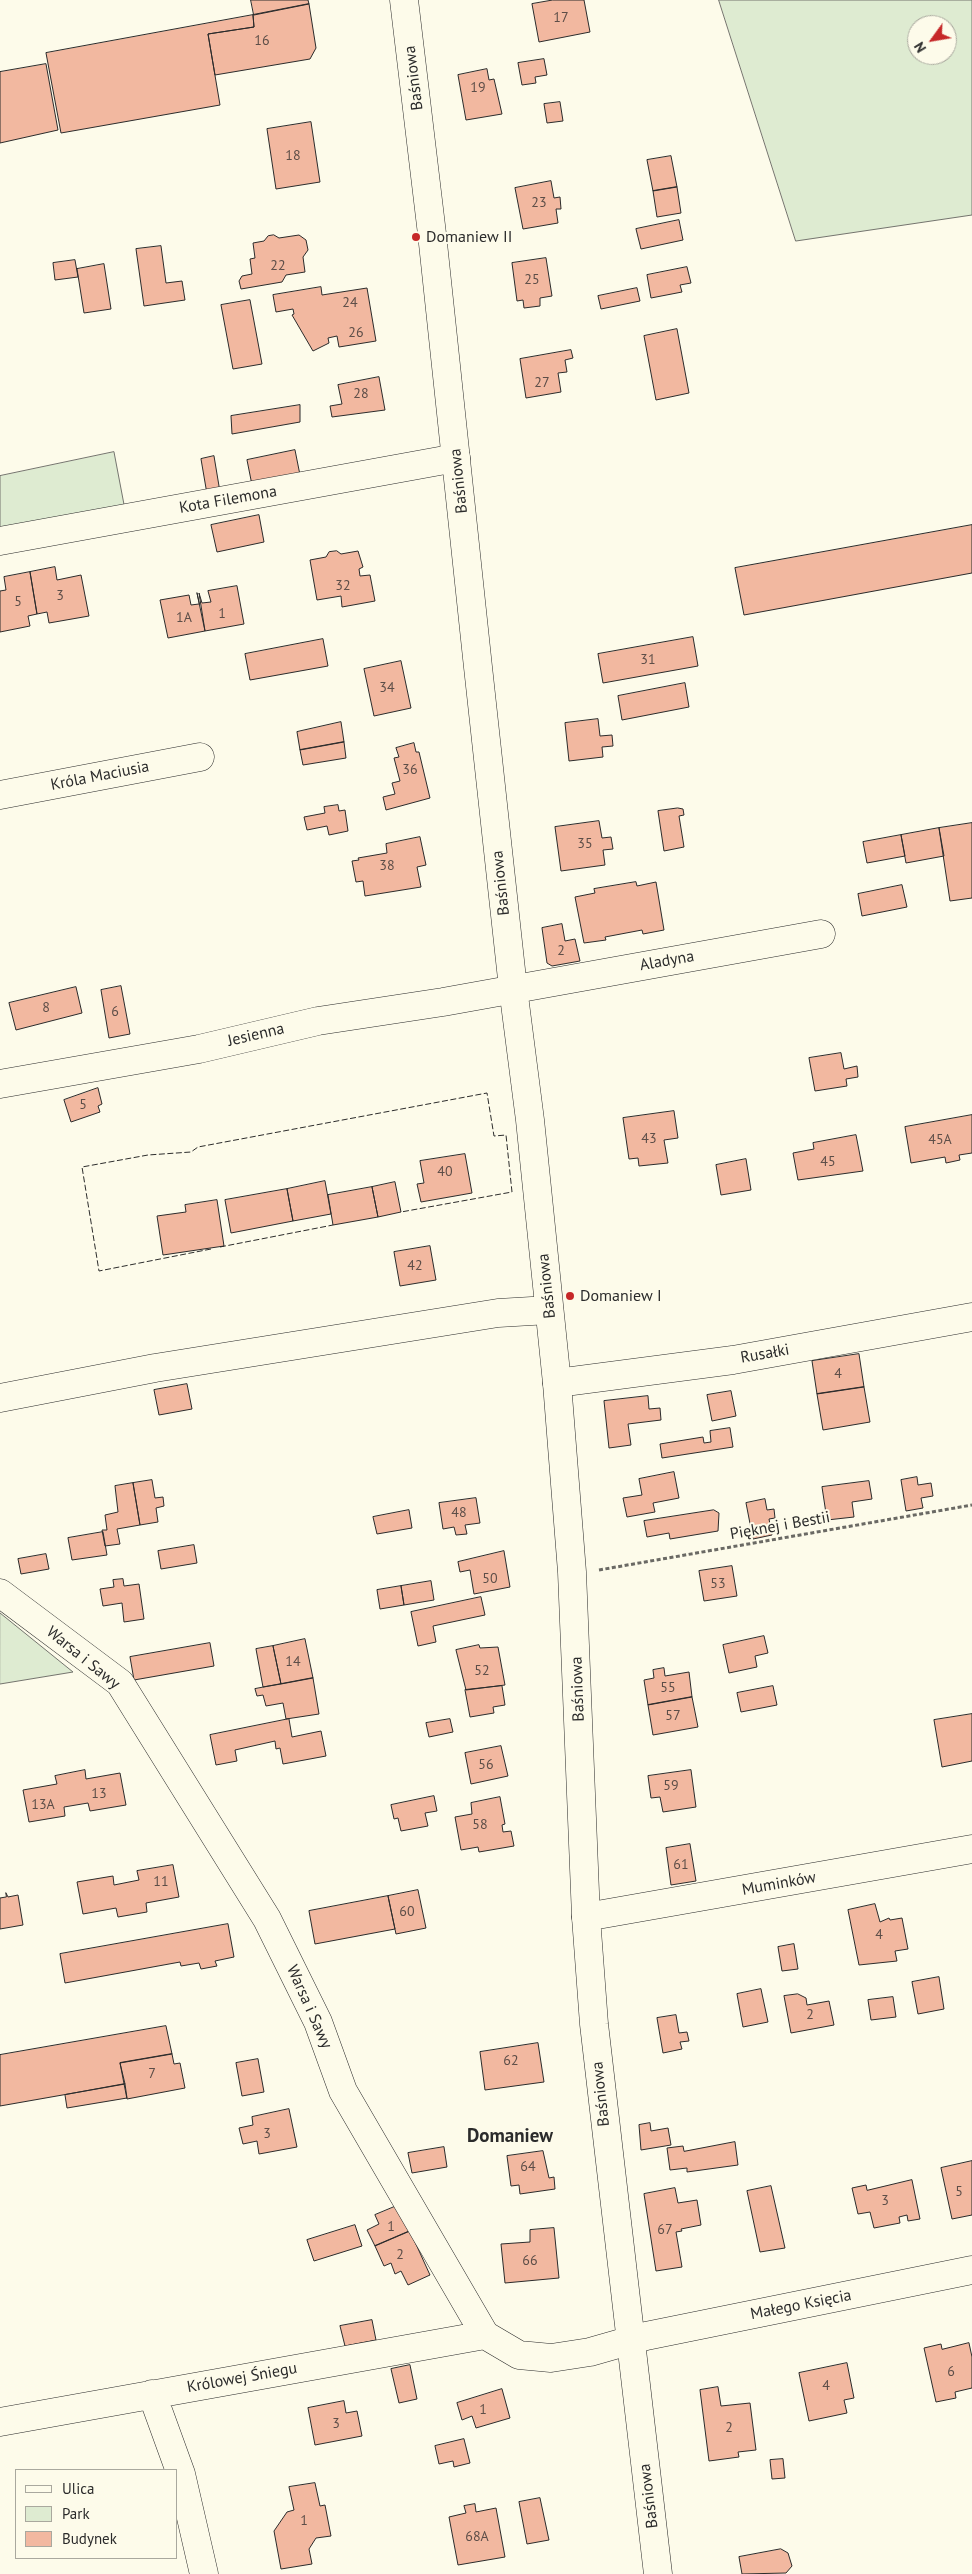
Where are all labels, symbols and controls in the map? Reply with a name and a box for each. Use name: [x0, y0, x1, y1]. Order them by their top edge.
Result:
house number: 17: [553, 10, 569, 26]
north arrow: [907, 15, 957, 65]
house number: 16: [254, 33, 270, 49]
text: N: [910, 39, 930, 56]
street label: Baśniowa: [401, 44, 427, 112]
house number: 19: [470, 80, 486, 96]
house number: 18: [285, 148, 301, 164]
house number: 23: [531, 195, 547, 211]
place label: Domaniew II: [426, 227, 512, 247]
marker: Domaniew II: [410, 231, 422, 243]
house number: 22: [270, 258, 286, 274]
house number: 25: [524, 272, 540, 288]
house number: 24: [342, 295, 358, 311]
house number: 26: [348, 325, 364, 341]
house number: 27: [534, 375, 550, 391]
house number: 28: [353, 386, 369, 402]
street label: Baśniowa: [446, 448, 472, 514]
street label: Kota Filemona: [178, 482, 278, 518]
house number: 32: [335, 578, 351, 594]
house number: 3: [56, 588, 64, 604]
house number: 5: [14, 594, 22, 610]
house number: 1: [218, 606, 226, 622]
house number: 1A: [176, 610, 192, 626]
house number: 31: [640, 652, 656, 668]
house number: 34: [379, 680, 395, 696]
street label: Króla Maciusia: [49, 757, 151, 795]
house number: 36: [402, 762, 418, 778]
house number: 35: [577, 836, 593, 852]
street label: Baśniowa: [488, 850, 514, 916]
house number: 38: [379, 858, 395, 874]
house number: 2: [557, 943, 565, 959]
street label: Aladyna: [638, 947, 696, 975]
house number: 8: [42, 1000, 50, 1016]
house number: 6: [111, 1004, 119, 1020]
street label: Jesienna: [226, 1019, 286, 1051]
house number: 5: [79, 1097, 87, 1113]
house number: 43: [641, 1131, 657, 1147]
house number: 45A: [928, 1132, 952, 1148]
house number: 45: [820, 1154, 836, 1170]
house number: 40: [437, 1164, 453, 1180]
street label: Baśniowa: [534, 1253, 560, 1319]
house number: 42: [407, 1258, 423, 1274]
place label: Domaniew I: [580, 1286, 662, 1306]
marker: Domaniew I: [564, 1290, 576, 1302]
street label: Rusałki: [739, 1340, 791, 1368]
house number: 4: [834, 1366, 842, 1382]
house number: 48: [451, 1505, 467, 1521]
street label: Pięknej i Bestii: [728, 1508, 832, 1544]
house number: 50: [482, 1571, 498, 1587]
house number: 53: [710, 1576, 726, 1592]
street label: Warsa i Sawy: [42, 1622, 124, 1694]
house number: 14: [285, 1654, 301, 1670]
street label: Baśniowa: [567, 1656, 589, 1722]
house number: 52: [474, 1663, 490, 1679]
house number: 55: [660, 1680, 676, 1696]
house number: 57: [665, 1708, 681, 1724]
house number: 56: [478, 1757, 494, 1773]
house number: 59: [663, 1778, 679, 1794]
house number: 13: [91, 1786, 107, 1802]
house number: 13A: [31, 1797, 55, 1813]
house number: 58: [472, 1817, 488, 1833]
house number: 61: [673, 1857, 689, 1873]
street label: Muminków: [740, 1868, 818, 1900]
house number: 11: [153, 1874, 169, 1890]
house number: 60: [399, 1904, 415, 1920]
house number: 4: [875, 1927, 883, 1943]
street label: Warsa i Sawy: [282, 1962, 336, 2052]
house number: 2: [806, 2007, 814, 2023]
house number: 62: [503, 2053, 519, 2069]
street label: Baśniowa: [588, 2061, 614, 2127]
house number: 7: [148, 2066, 156, 2082]
house number: 3: [263, 2126, 271, 2142]
district label: Domaniew: [467, 2126, 553, 2148]
house number: 64: [520, 2159, 536, 2175]
house number: 5: [955, 2184, 963, 2200]
house number: 3: [881, 2193, 889, 2209]
house number: 1: [387, 2219, 395, 2235]
house number: 67: [657, 2222, 673, 2238]
house number: 2: [396, 2247, 404, 2263]
house number: 66: [522, 2253, 538, 2269]
street label: Małego Księcia: [749, 2286, 853, 2324]
street label: Królowej Śniegu: [185, 2359, 299, 2397]
house number: 6: [947, 2364, 955, 2380]
house number: 4: [822, 2378, 830, 2394]
house number: 1: [479, 2402, 487, 2418]
house number: 3: [332, 2416, 340, 2432]
house number: 2: [725, 2420, 733, 2436]
street label: Baśniowa: [636, 2462, 662, 2530]
legend: [15, 2469, 178, 2559]
text: Ulica: [62, 2479, 94, 2498]
text: Park: [62, 2504, 90, 2523]
house number: 1: [300, 2513, 308, 2529]
text: Budynek: [62, 2529, 117, 2548]
house number: 68A: [465, 2529, 489, 2545]

